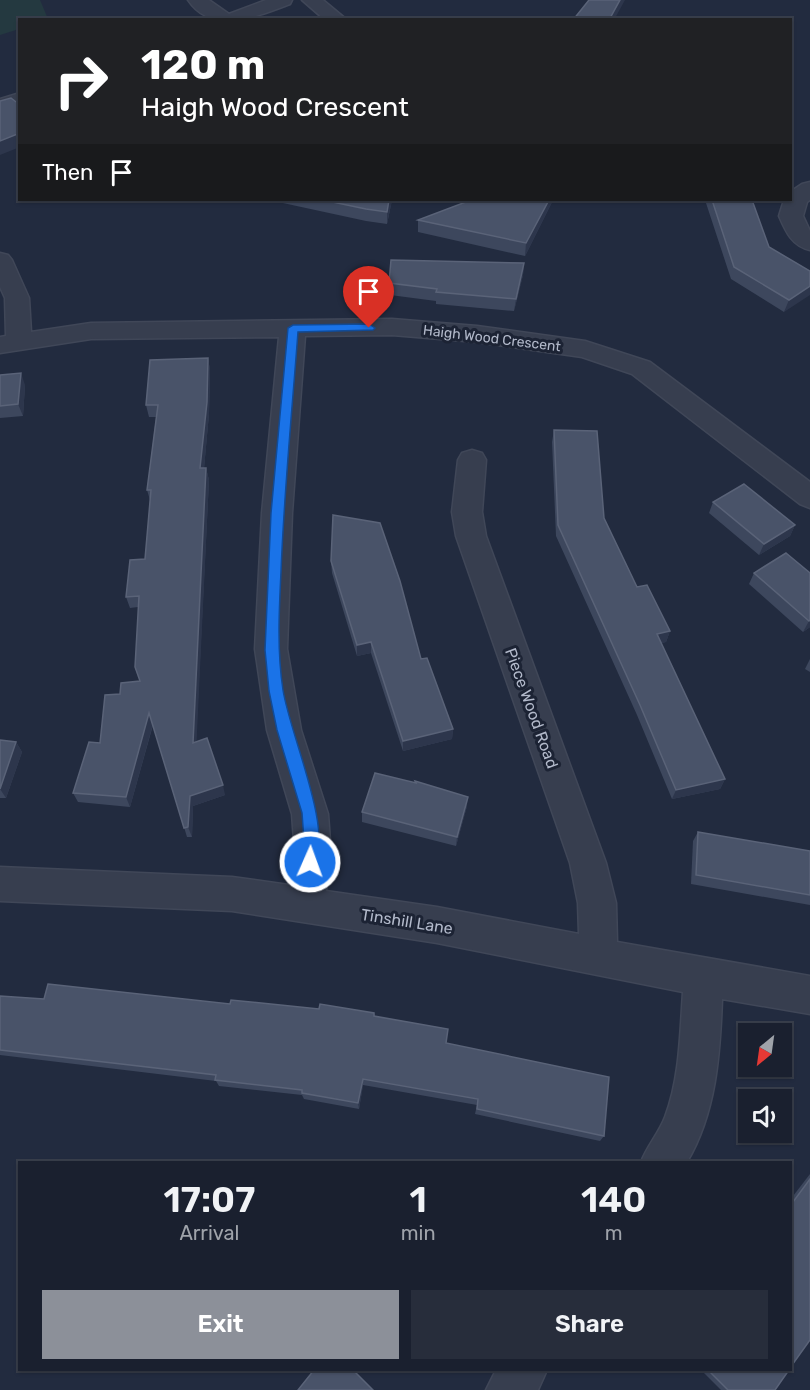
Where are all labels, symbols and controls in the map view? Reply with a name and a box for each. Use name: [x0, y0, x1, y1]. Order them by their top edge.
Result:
text: 120 m: [141, 40, 265, 90]
icon: right: [42, 42, 120, 120]
text: Haigh Wood Crescent: [141, 91, 409, 123]
icon: arrive: [105, 156, 138, 189]
text: Then: [42, 159, 93, 186]
pin: [343, 266, 394, 328]
icon: arrive: [352, 275, 385, 308]
street label: Haigh Wood Crescent: [422, 322, 562, 355]
street label: Piece Wood Road: [501, 645, 562, 771]
position arrow: [278, 830, 342, 894]
street label: Tinshill Lane: [360, 905, 454, 938]
north arrow: [738, 1023, 792, 1077]
map controls: [738, 1023, 792, 1143]
button: sound: [738, 1089, 792, 1143]
text: 17:07: [164, 1178, 255, 1221]
text: 1: [410, 1178, 427, 1221]
text: 140: [581, 1178, 646, 1221]
text: Arrival: [179, 1221, 239, 1245]
text: min: [401, 1221, 436, 1245]
text: m: [605, 1221, 623, 1245]
button: Exit: [42, 1290, 399, 1359]
button: Share: [411, 1290, 768, 1359]

